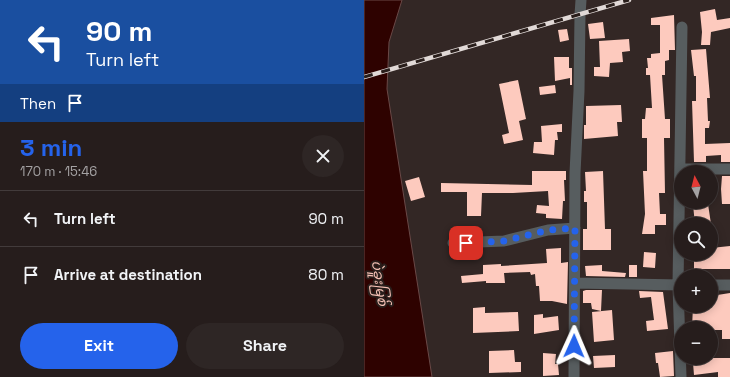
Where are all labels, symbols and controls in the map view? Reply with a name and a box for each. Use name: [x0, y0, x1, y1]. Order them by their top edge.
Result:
text: 90 m: [86, 13, 152, 49]
icon: left: [20, 16, 72, 68]
text: Turn left: [86, 48, 159, 71]
icon: arrive: [64, 92, 86, 114]
text: Then: [20, 94, 56, 113]
text: 3 min: [20, 132, 82, 163]
button: close: [302, 135, 344, 177]
text: 170 m · 15:46: [20, 163, 97, 180]
north arrow: [674, 165, 718, 209]
map controls: [674, 165, 718, 365]
icon: left: [20, 208, 42, 230]
text: Turn left: [54, 209, 116, 228]
text: 90 m: [308, 209, 344, 228]
button: search: [674, 217, 718, 261]
pin: [449, 226, 483, 260]
icon: arrive: [455, 232, 477, 254]
water label: ပဲခူးမြစ်: [365, 259, 393, 309]
icon: arrive: [20, 264, 42, 286]
text: Arrive at destination: [54, 265, 202, 284]
text: 80 m: [308, 265, 344, 284]
button: +: [674, 269, 718, 313]
button: −: [674, 321, 718, 365]
button: Exit: [20, 323, 178, 369]
button: Share: [186, 323, 344, 369]
position arrow: [553, 325, 595, 367]

